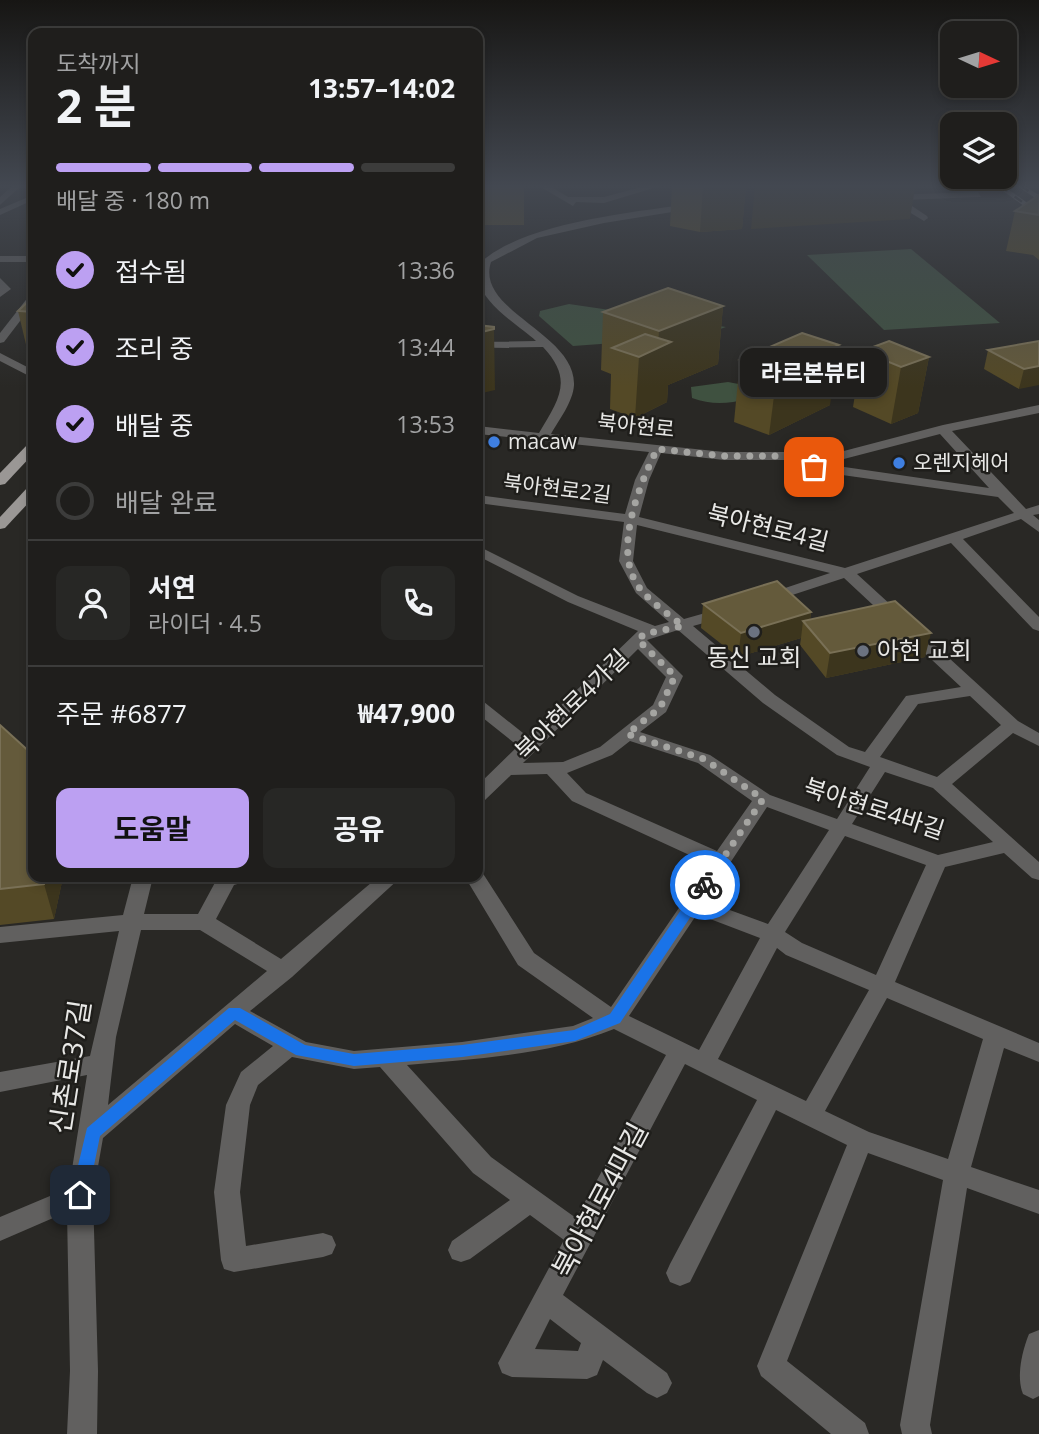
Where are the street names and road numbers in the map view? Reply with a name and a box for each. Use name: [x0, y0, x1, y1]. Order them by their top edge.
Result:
street label: 북아현로: [596, 407, 676, 443]
street label: 북아현로2길: [502, 467, 613, 509]
street label: 북아현로4길: [704, 496, 833, 558]
street label: 북아현로4가길: [507, 641, 635, 767]
street label: 북아현로4바길: [800, 769, 949, 846]
street label: 신촌로37길: [40, 997, 98, 1137]
street label: 북아현로4마길: [542, 1115, 656, 1284]

